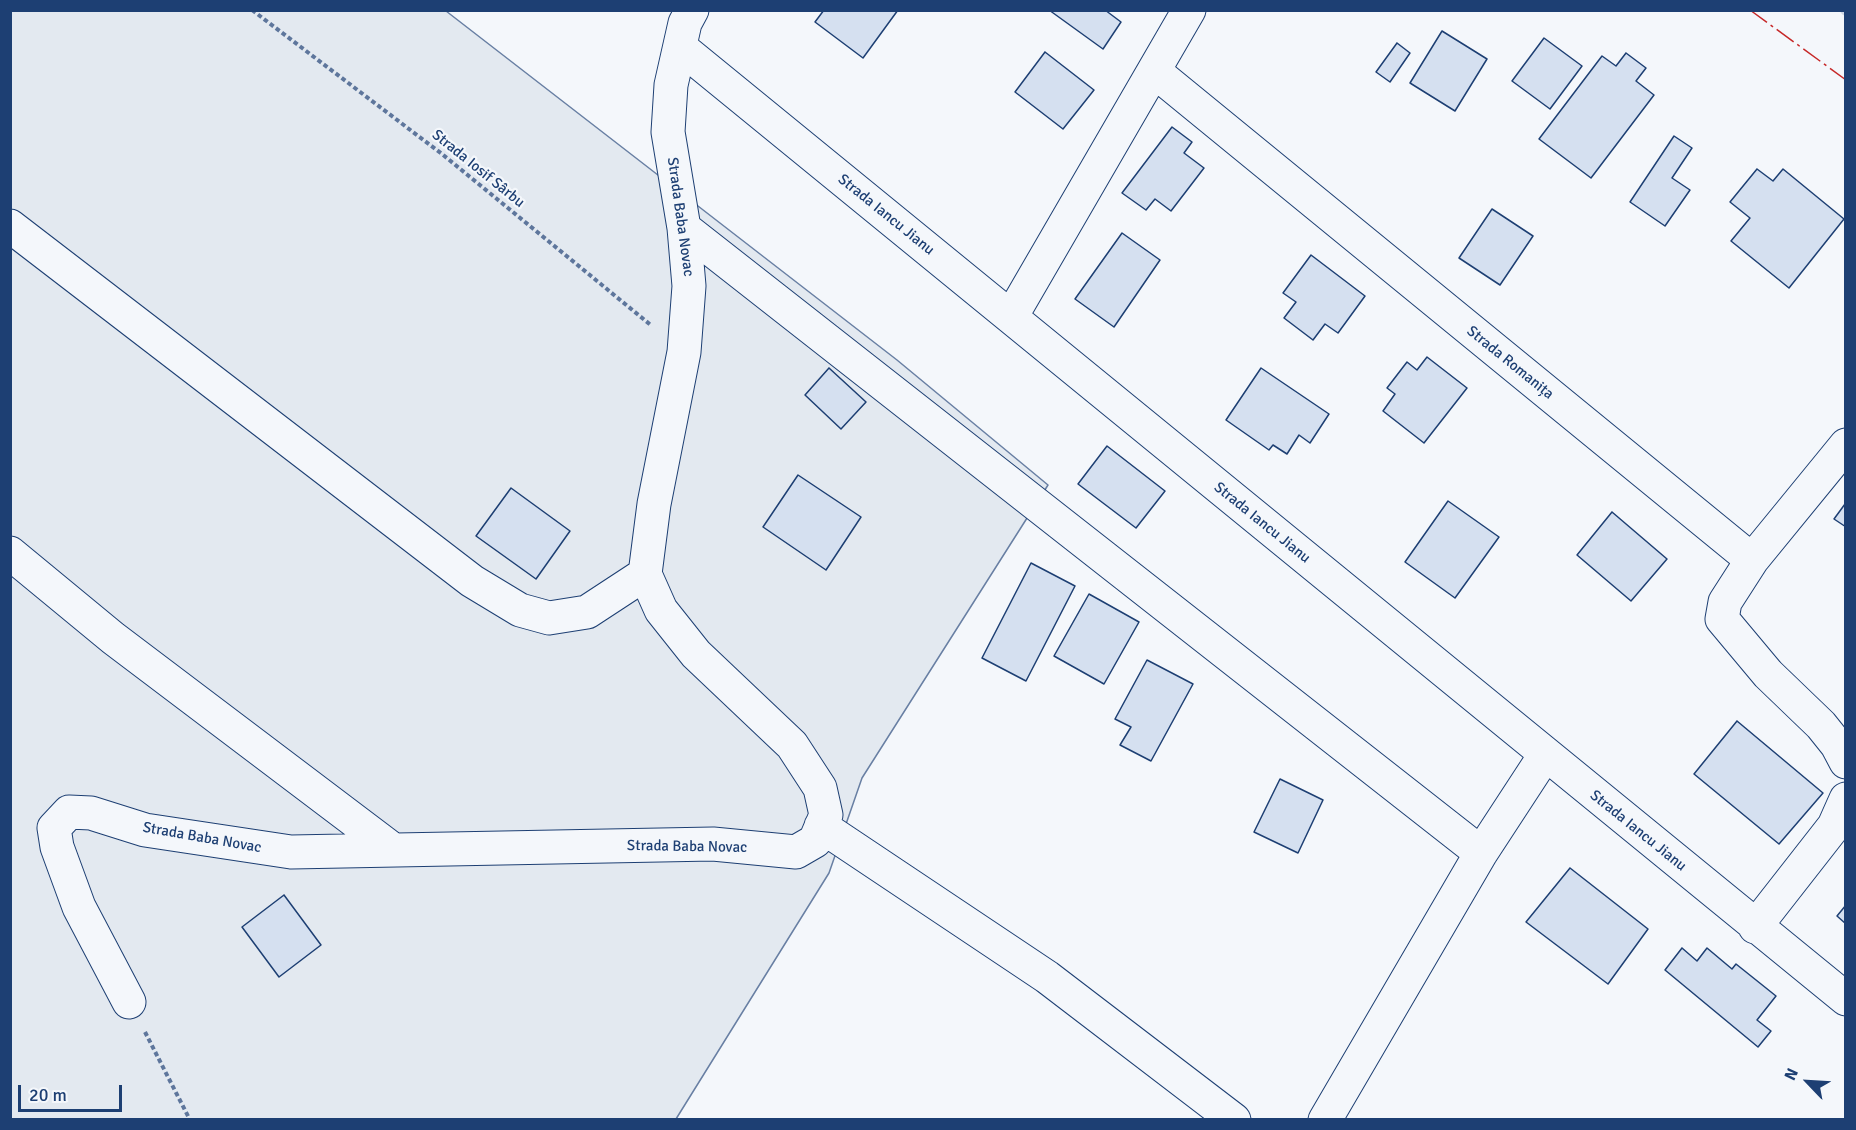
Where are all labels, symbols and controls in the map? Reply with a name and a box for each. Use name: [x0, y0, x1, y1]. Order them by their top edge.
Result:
street label: Strada Iosif Sârbu: [428, 126, 528, 212]
street label: Strada Baba Novac: [663, 156, 697, 278]
street label: Strada Iancu Jianu: [834, 171, 938, 259]
street label: Strada Romanița: [1463, 322, 1557, 404]
street label: Strada Iancu Jianu: [1210, 479, 1314, 567]
street label: Strada Iancu Jianu: [1586, 787, 1690, 875]
street label: Strada Baba Novac: [141, 819, 263, 857]
street label: Strada Baba Novac: [627, 837, 747, 857]
north arrow: [1778, 1052, 1838, 1112]
text: N: [1780, 1065, 1803, 1084]
scale bar: [21, 1073, 124, 1111]
text: 20 m: [29, 1084, 67, 1106]

